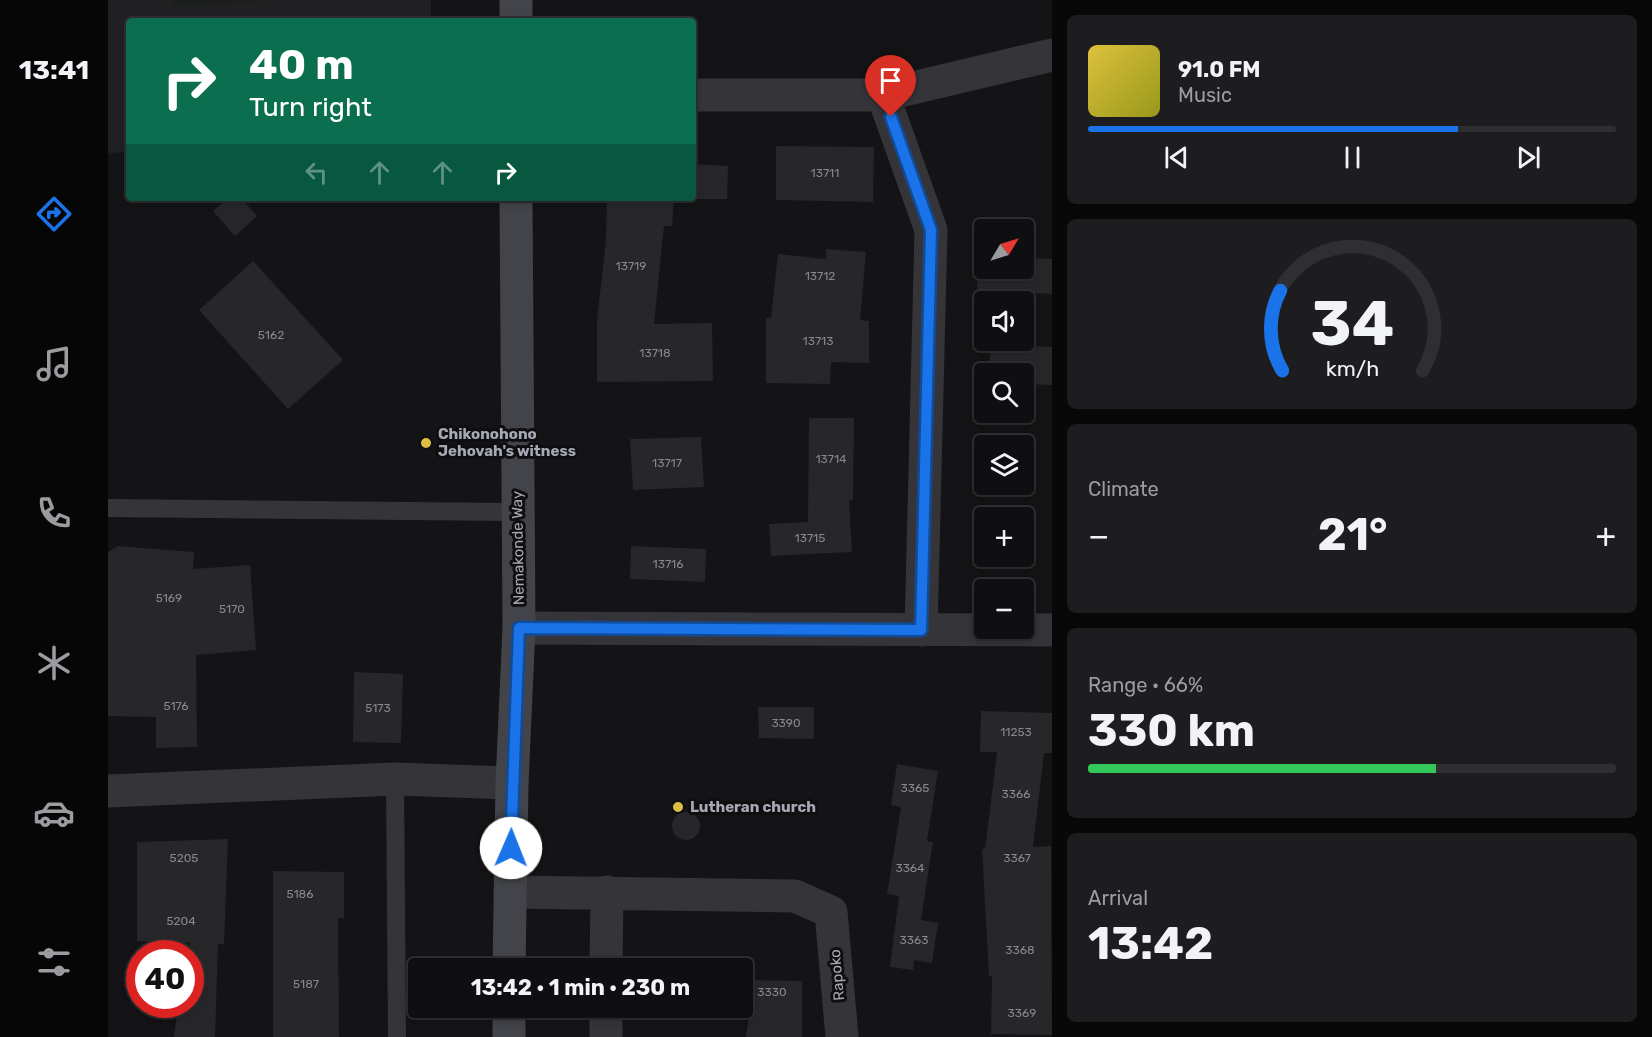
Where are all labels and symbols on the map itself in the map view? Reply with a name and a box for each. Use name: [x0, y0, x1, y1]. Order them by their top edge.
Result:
pin: [865, 55, 916, 117]
house number: 13711: [811, 166, 839, 180]
north arrow: [974, 219, 1034, 279]
house number: 13719: [616, 259, 646, 273]
house number: 13712: [805, 269, 835, 283]
house number: 5162: [258, 328, 284, 342]
house number: 13713: [803, 334, 833, 348]
house number: 13718: [639, 346, 671, 360]
place label: Chikonohono Jehovah's witness: [438, 425, 576, 460]
marker: Chikonohono Jehovah's witness: [419, 436, 433, 450]
house number: 13714: [815, 452, 847, 466]
house number: 13717: [652, 456, 682, 470]
street label: Nemakonde Way: [508, 491, 528, 605]
house number: 13715: [795, 531, 825, 545]
house number: 13716: [653, 557, 683, 571]
house number: 5169: [156, 591, 182, 605]
house number: 5170: [219, 602, 245, 616]
house number: 5176: [163, 699, 189, 713]
house number: 5173: [365, 701, 391, 715]
house number: 3390: [771, 716, 801, 730]
house number: 11253: [1000, 725, 1032, 739]
house number: 3365: [901, 781, 929, 795]
house number: 3366: [1002, 787, 1030, 801]
place label: Lutheran church: [690, 798, 816, 816]
marker: Lutheran church: [671, 800, 685, 814]
position arrow: [479, 816, 543, 880]
house number: 5205: [170, 851, 198, 865]
house number: 3367: [1003, 851, 1031, 865]
house number: 3364: [895, 861, 925, 875]
house number: 5186: [287, 887, 313, 901]
house number: 5204: [166, 914, 196, 928]
house number: 3363: [900, 933, 928, 947]
speed limit sign: 40: [126, 940, 204, 1018]
house number: 3368: [1005, 943, 1035, 957]
street label: Rapoko: [826, 948, 848, 1002]
house number: 5187: [293, 977, 319, 991]
house number: 3330: [757, 985, 787, 999]
house number: 3369: [1008, 1006, 1036, 1020]

